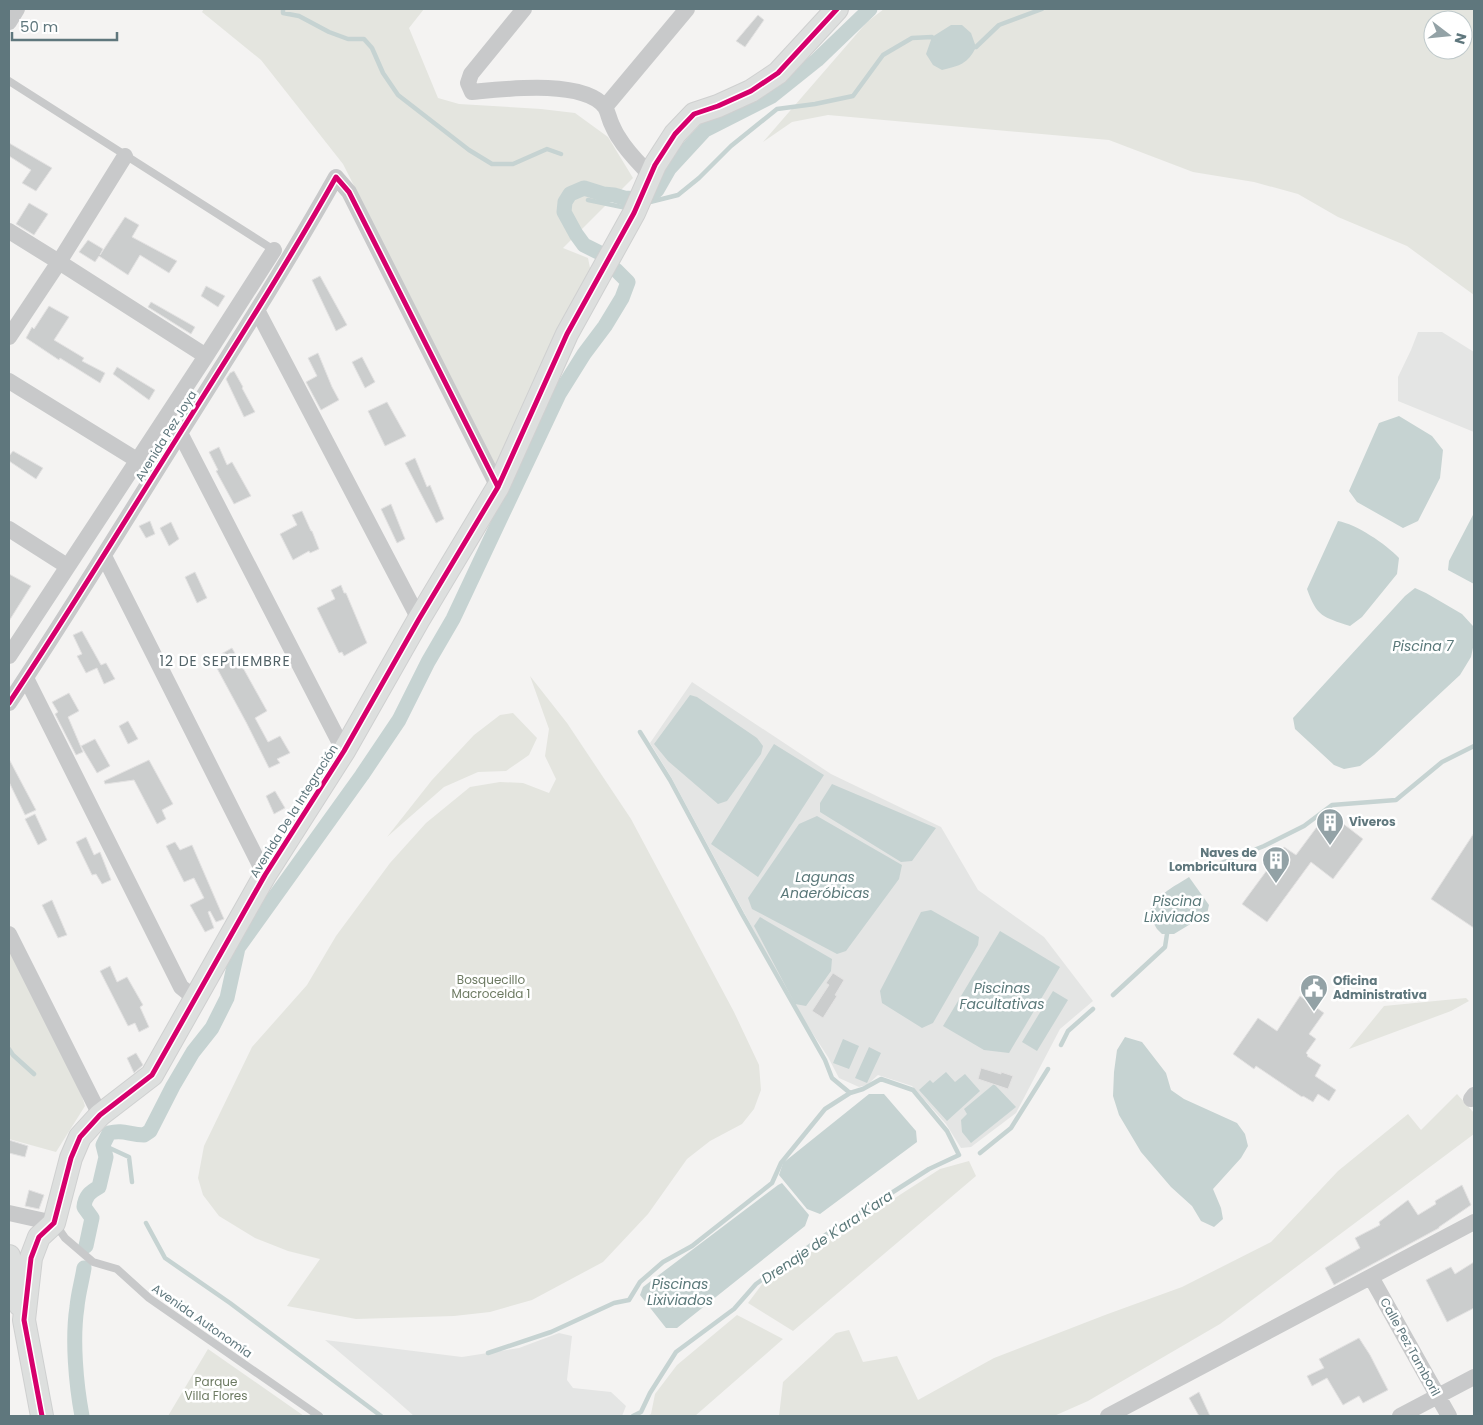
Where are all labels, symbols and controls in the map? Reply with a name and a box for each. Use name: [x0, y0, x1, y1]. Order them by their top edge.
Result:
scale bar: [12, 10, 118, 42]
north arrow: [1423, 10, 1473, 60]
text: 50 m: [20, 16, 58, 37]
text: N: [1449, 31, 1472, 46]
street label: Avenida Pez Joya: [131, 387, 200, 484]
water label: Piscina 7: [1392, 636, 1455, 656]
district label: 12 DE SEPTIEMBRE: [159, 651, 291, 671]
street label: Avenida De la Integración: [245, 741, 342, 881]
building icon: Viveros: [1315, 807, 1345, 846]
place label: Viveros: [1349, 813, 1396, 830]
place label: Naves de Lombricultura: [1169, 844, 1258, 875]
building icon: Naves de Lombricultura: [1261, 845, 1291, 884]
water label: Lagunas Anaeróbicas: [780, 867, 869, 903]
water label: Piscina Lixiviados: [1144, 891, 1210, 927]
park label: Bosquecillo Macrocelda 1: [452, 971, 530, 1002]
place label: Oficina Administrativa: [1333, 972, 1427, 1003]
public building icon: Oficina Administrativa: [1299, 973, 1329, 1012]
water label: Piscinas Facultativas: [959, 978, 1045, 1014]
water label: Drenaje de K'ara K'ara: [757, 1185, 897, 1289]
water label: Piscinas Lixiviados: [647, 1274, 713, 1310]
street label: Avenida Autonomía: [149, 1280, 256, 1362]
street label: Calle Pez Tamboril: [1376, 1294, 1445, 1399]
park label: Parque Villa Flores: [184, 1373, 248, 1404]

